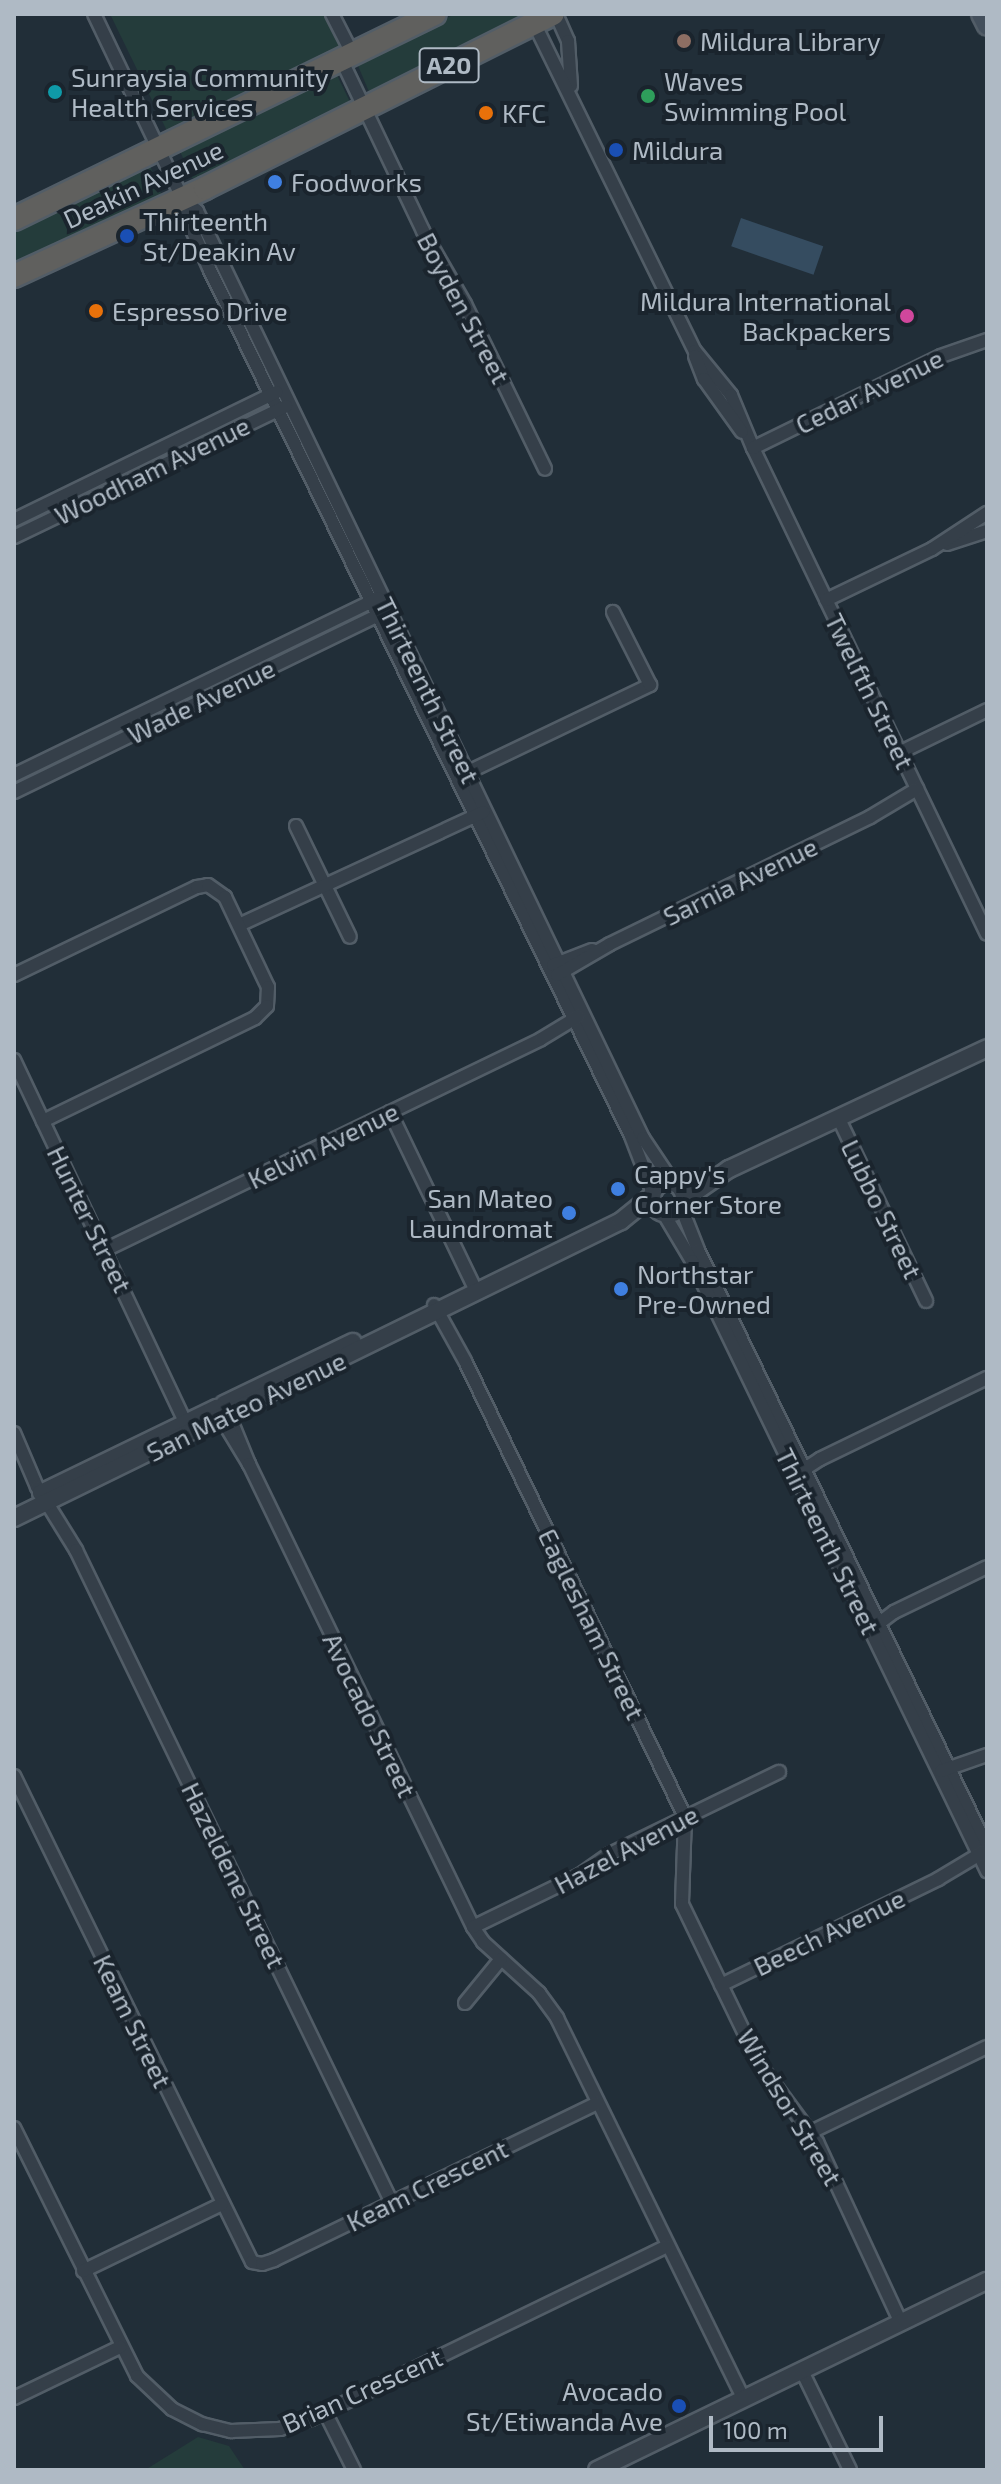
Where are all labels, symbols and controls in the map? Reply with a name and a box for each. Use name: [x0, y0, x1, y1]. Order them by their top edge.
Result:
place label: Mildura Library: [700, 25, 881, 57]
marker: Mildura Library: [675, 32, 693, 50]
road number: A20: [417, 45, 481, 85]
place label: Sunraysia Community Health Services: [71, 61, 329, 122]
place label: Waves Swimming Pool: [664, 65, 846, 126]
marker: Sunraysia Community Health Services: [46, 83, 64, 101]
marker: Waves Swimming Pool: [639, 87, 657, 105]
place label: KFC: [502, 97, 546, 129]
marker: KFC: [477, 104, 495, 122]
street label: Deakin Avenue: [58, 133, 228, 235]
place label: Mildura: [632, 134, 723, 166]
marker: Mildura: [607, 141, 625, 159]
place label: Foodworks: [291, 166, 422, 198]
marker: Foodworks: [266, 173, 284, 191]
place label: Thirteenth St/Deakin Av: [143, 205, 296, 266]
marker: Thirteenth St/Deakin Av: [118, 227, 136, 245]
street label: Boyden Street: [411, 227, 517, 389]
place label: Mildura International Backpackers: [640, 285, 891, 346]
place label: Espresso Drive: [112, 295, 288, 327]
marker: Espresso Drive: [87, 302, 105, 320]
marker: Mildura International Backpackers: [898, 307, 916, 325]
street label: Cedar Avenue: [790, 342, 948, 440]
street label: Woodham Avenue: [49, 409, 255, 531]
street label: Thirteenth Street: [369, 592, 487, 788]
street label: Twelfth Street: [819, 608, 921, 774]
street label: Wade Avenue: [122, 652, 280, 750]
street label: Sarnia Avenue: [658, 830, 822, 932]
street label: Kelvin Avenue: [242, 1095, 404, 1195]
street label: Lubbo Street: [835, 1134, 929, 1284]
street label: Hunter Street: [41, 1140, 139, 1298]
place label: Cappy's Corner Store: [634, 1158, 782, 1220]
marker: Cappy's Corner Store: [609, 1180, 627, 1198]
place label: San Mateo Laundromat: [409, 1182, 553, 1244]
marker: San Mateo Laundromat: [560, 1204, 578, 1222]
place label: Northstar Pre-Owned: [637, 1258, 771, 1320]
marker: Northstar Pre-Owned: [612, 1280, 630, 1298]
street label: San Mateo Avenue: [141, 1344, 351, 1468]
street label: Thirteenth Street: [769, 1443, 887, 1639]
street label: Eaglesham Street: [532, 1523, 652, 1725]
street label: Avocado Street: [317, 1628, 423, 1802]
street label: Hazeldene Street: [176, 1777, 292, 1973]
street label: Hazel Avenue: [548, 1798, 704, 1900]
street label: Beech Avenue: [748, 1882, 910, 1982]
street label: Keam Street: [87, 1949, 179, 2093]
street label: Windsor Street: [731, 2023, 849, 2191]
street label: Keam Crescent: [341, 2133, 513, 2237]
street label: Brian Crescent: [277, 2341, 447, 2439]
place label: Avocado St/Etiwanda Ave: [465, 2375, 663, 2436]
marker: Avocado St/Etiwanda Ave: [670, 2397, 688, 2415]
scale bar: [713, 2400, 887, 2450]
text: 100 m: [723, 2415, 788, 2444]

